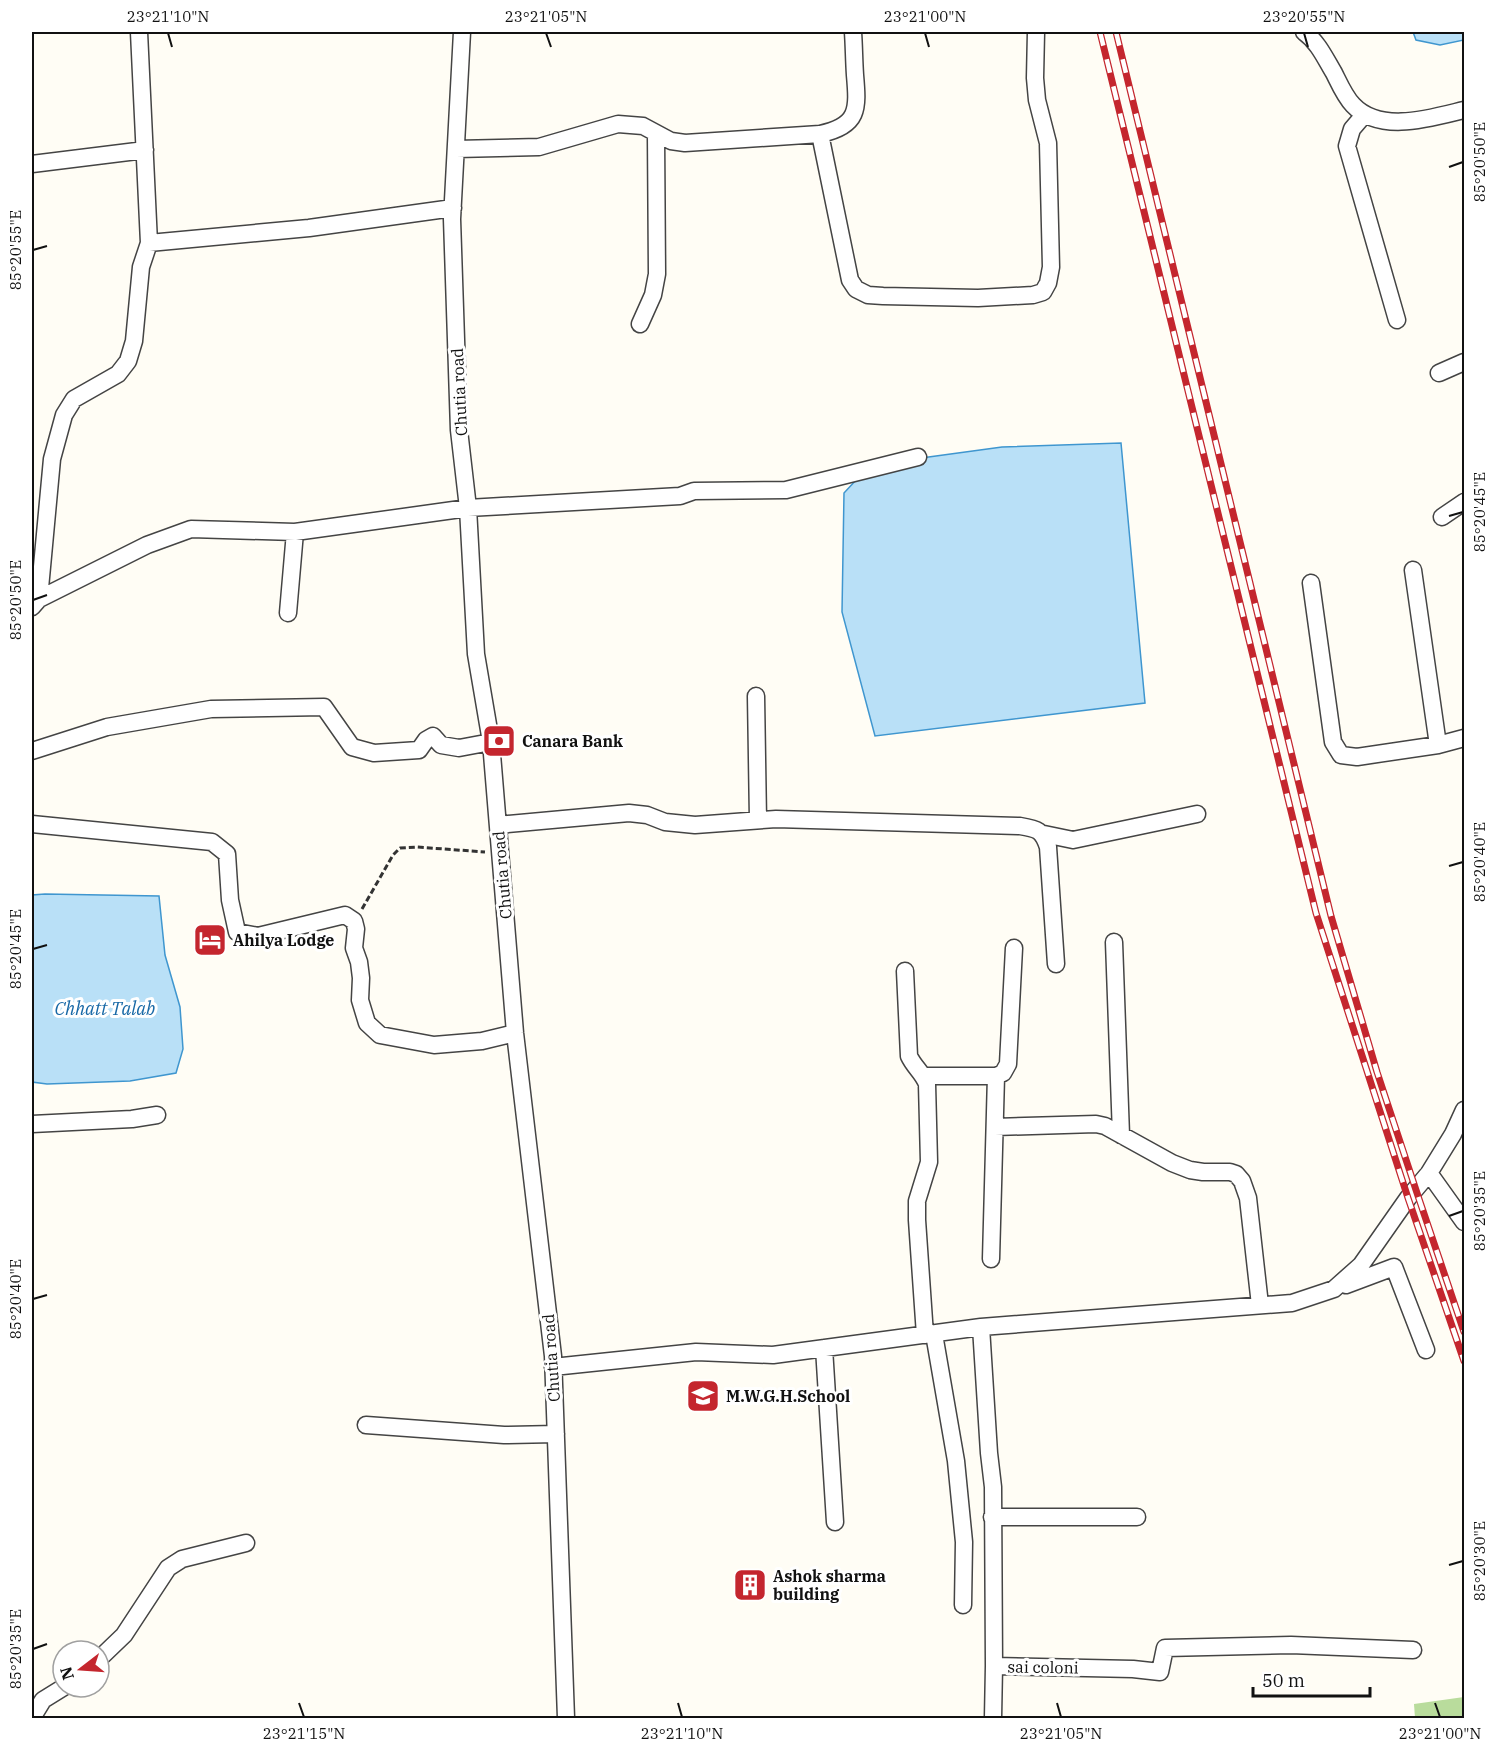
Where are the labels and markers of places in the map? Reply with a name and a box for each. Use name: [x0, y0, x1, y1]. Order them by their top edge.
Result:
bank icon: Canara Bank: [481, 723, 517, 759]
place label: Canara Bank: [522, 731, 623, 751]
hotel icon: Ahilya Lodge: [192, 922, 228, 958]
place label: Ahilya Lodge: [233, 930, 334, 950]
school or university icon: M.W.G.H.School: [685, 1378, 721, 1414]
place label: M.W.G.H.School: [726, 1386, 850, 1406]
place label: Ashok sharma building: [773, 1566, 886, 1604]
building icon: Ashok sharma building: [732, 1567, 768, 1603]

